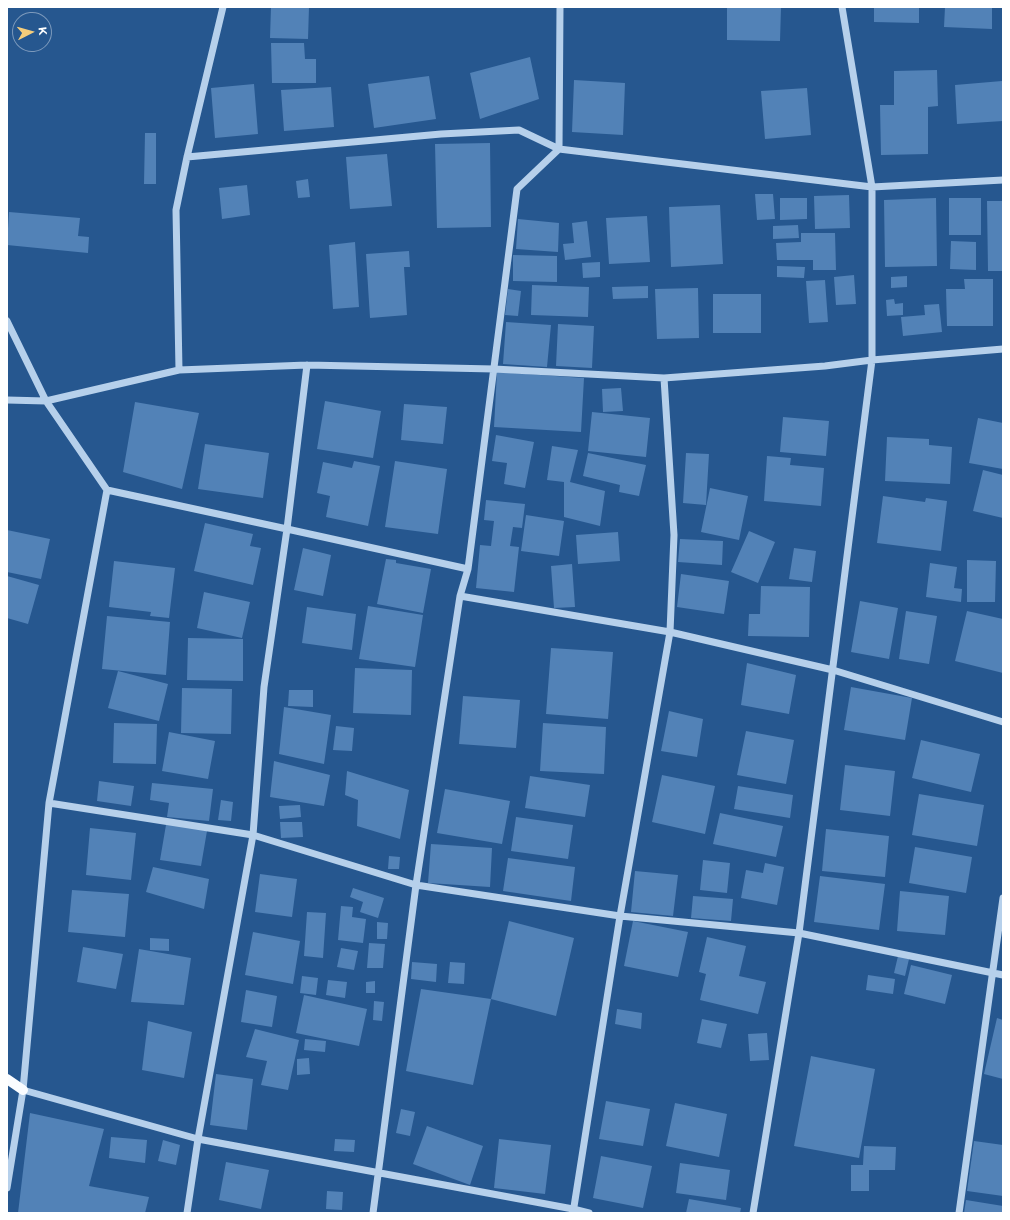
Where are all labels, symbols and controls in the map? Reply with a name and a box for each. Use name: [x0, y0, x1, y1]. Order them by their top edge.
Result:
north arrow: [12, 12, 52, 52]
text: K: [36, 26, 50, 36]

